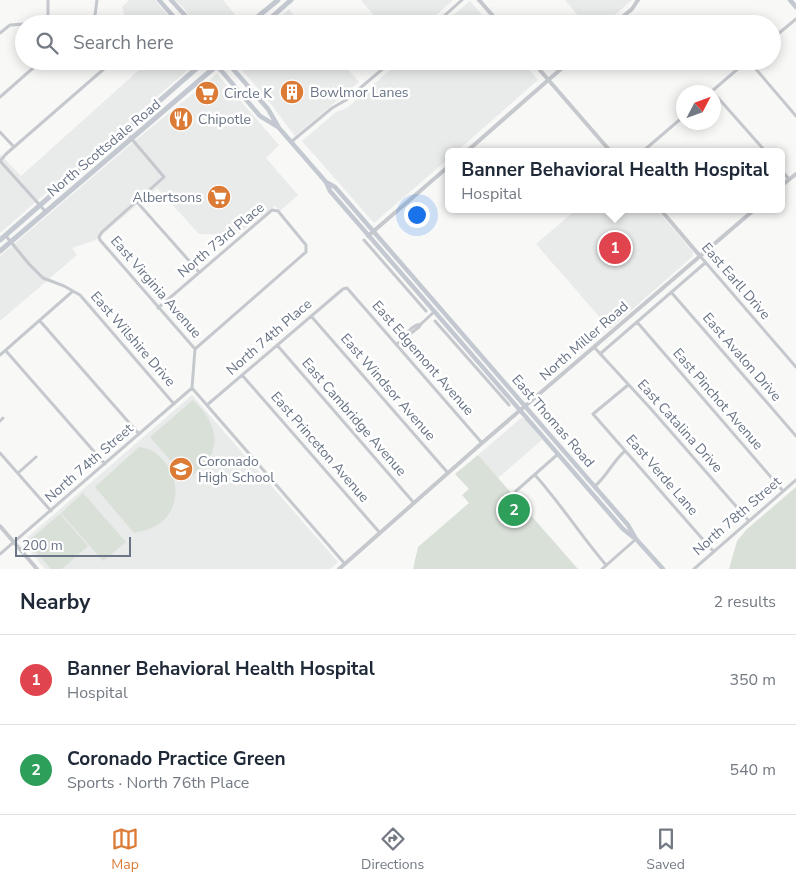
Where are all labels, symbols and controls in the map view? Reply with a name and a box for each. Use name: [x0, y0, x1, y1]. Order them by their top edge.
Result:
search box: [15, 15, 781, 70]
icon: search: [33, 29, 61, 57]
text: Search here: [73, 30, 174, 56]
building icon: Bowlmor Lanes: [279, 79, 305, 105]
supermarket icon: Circle K: [194, 80, 220, 106]
place label: Bowlmor Lanes: [310, 83, 409, 102]
place label: Circle K: [224, 84, 272, 103]
north arrow: [676, 85, 721, 130]
street label: North Scottsdale Road: [43, 95, 165, 201]
restaurant icon: Chipotle: [168, 106, 194, 132]
place label: Chipotle: [198, 110, 251, 129]
popup: [445, 148, 785, 213]
text: Banner Behavioral Health Hospital: [461, 157, 769, 183]
text: Hospital: [461, 183, 522, 205]
supermarket icon: Albertsons: [206, 184, 232, 210]
place label: Albertsons: [133, 188, 202, 207]
street label: North 73rd Place: [174, 198, 268, 282]
your location: [404, 202, 430, 228]
pin: 1: [599, 229, 631, 267]
street label: East Virginia Avenue: [106, 232, 206, 342]
street label: East Earll Drive: [697, 238, 775, 324]
street label: East Wilshire Drive: [86, 287, 180, 391]
street label: North 74th Place: [222, 295, 316, 379]
street label: East Edgemont Avenue: [368, 297, 478, 419]
street label: North Miller Road: [535, 297, 633, 385]
street label: East Avalon Drive: [698, 309, 786, 405]
street label: East Windsor Avenue: [336, 329, 440, 445]
street label: East Pinchot Avenue: [669, 344, 767, 454]
street label: East Cambridge Avenue: [297, 354, 411, 480]
street label: East Thomas Road: [507, 371, 599, 471]
street label: East Catalina Drive: [633, 375, 727, 477]
street label: East Princeton Avenue: [267, 387, 373, 507]
street label: North 74th Street: [41, 419, 137, 507]
street label: East Verde Lane: [622, 430, 702, 520]
place label: Coronado High School: [198, 452, 275, 487]
school or university icon: Coronado High School: [168, 456, 194, 482]
street label: North 78th Street: [689, 472, 785, 560]
pin: 2: [498, 491, 530, 529]
scale bar: [15, 534, 131, 557]
text: 200 m: [22, 536, 63, 555]
text: Nearby: [20, 588, 90, 616]
text: 2 results: [714, 591, 776, 613]
text: Banner Behavioral Health Hospital: [67, 656, 375, 682]
text: 1: [31, 669, 41, 691]
text: 350 m: [729, 669, 776, 691]
text: Hospital: [67, 682, 128, 704]
text: Coronado Practice Green: [67, 746, 286, 772]
text: 2: [31, 759, 41, 781]
text: 540 m: [729, 759, 776, 781]
text: Sports · North 76th Place: [67, 772, 249, 794]
tab: Map: [111, 825, 139, 874]
tab: Directions: [361, 825, 424, 874]
tab: Saved: [646, 825, 685, 874]

